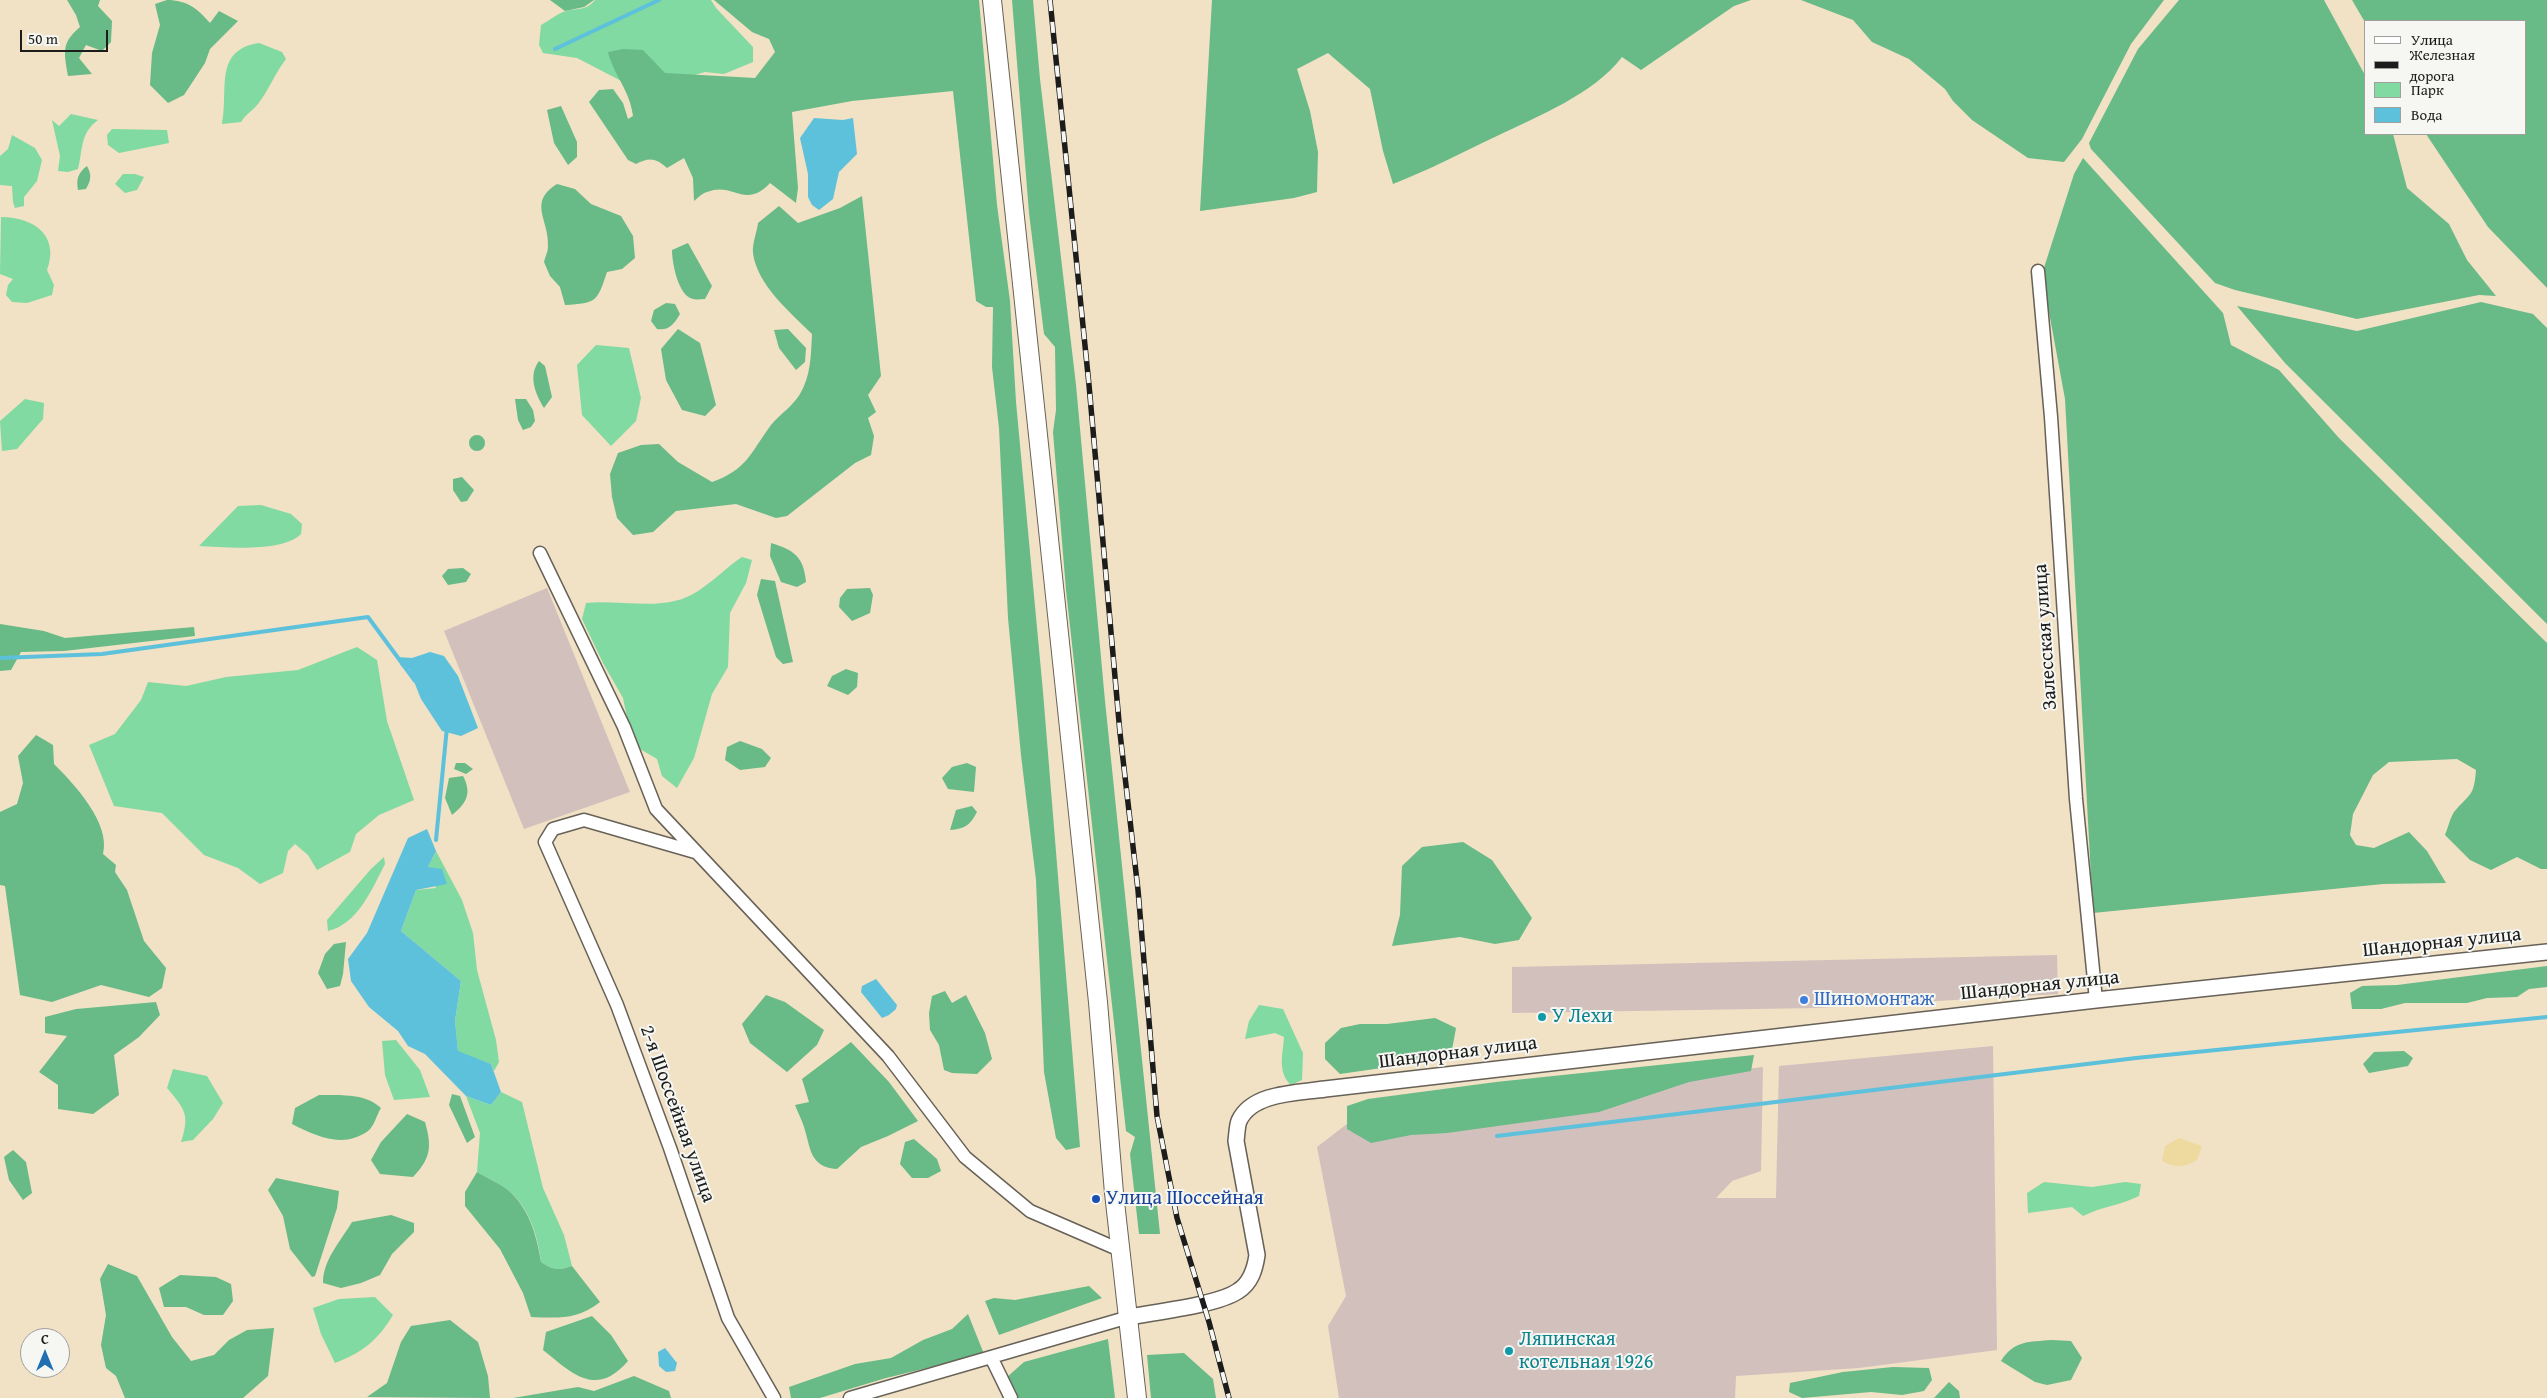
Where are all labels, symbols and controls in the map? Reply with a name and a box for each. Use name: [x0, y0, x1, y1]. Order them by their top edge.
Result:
scale bar: [22, 20, 110, 52]
legend: [2364, 20, 2527, 135]
text: 50 m: [28, 28, 58, 49]
text: Улица: [2411, 29, 2453, 50]
text: Железная дорога: [2409, 44, 2475, 86]
text: Парк: [2411, 79, 2444, 100]
text: Вода: [2411, 104, 2442, 125]
street label: Залесская улица: [2029, 563, 2063, 711]
street label: Шандорная улица: [2362, 923, 2522, 963]
street label: Шандорная улица: [1960, 966, 2120, 1006]
place label: Шиномонтаж: [1814, 988, 1934, 1012]
marker: Шиномонтаж: [1798, 994, 1810, 1006]
place label: У Лехи: [1552, 1005, 1613, 1029]
marker: У Лехи: [1536, 1011, 1548, 1023]
street label: 2-я Шоссейная улица: [634, 1022, 720, 1206]
street label: Шандорная улица: [1377, 1031, 1539, 1075]
place label: Улица Шоссейная: [1106, 1187, 1264, 1211]
marker: Улица Шоссейная: [1090, 1193, 1102, 1205]
north arrow: [20, 1328, 70, 1378]
place label: Ляпинская котельная 1926: [1519, 1328, 1653, 1375]
text: С: [41, 1329, 49, 1349]
marker: Ляпинская котельная 1926: [1503, 1345, 1515, 1357]

